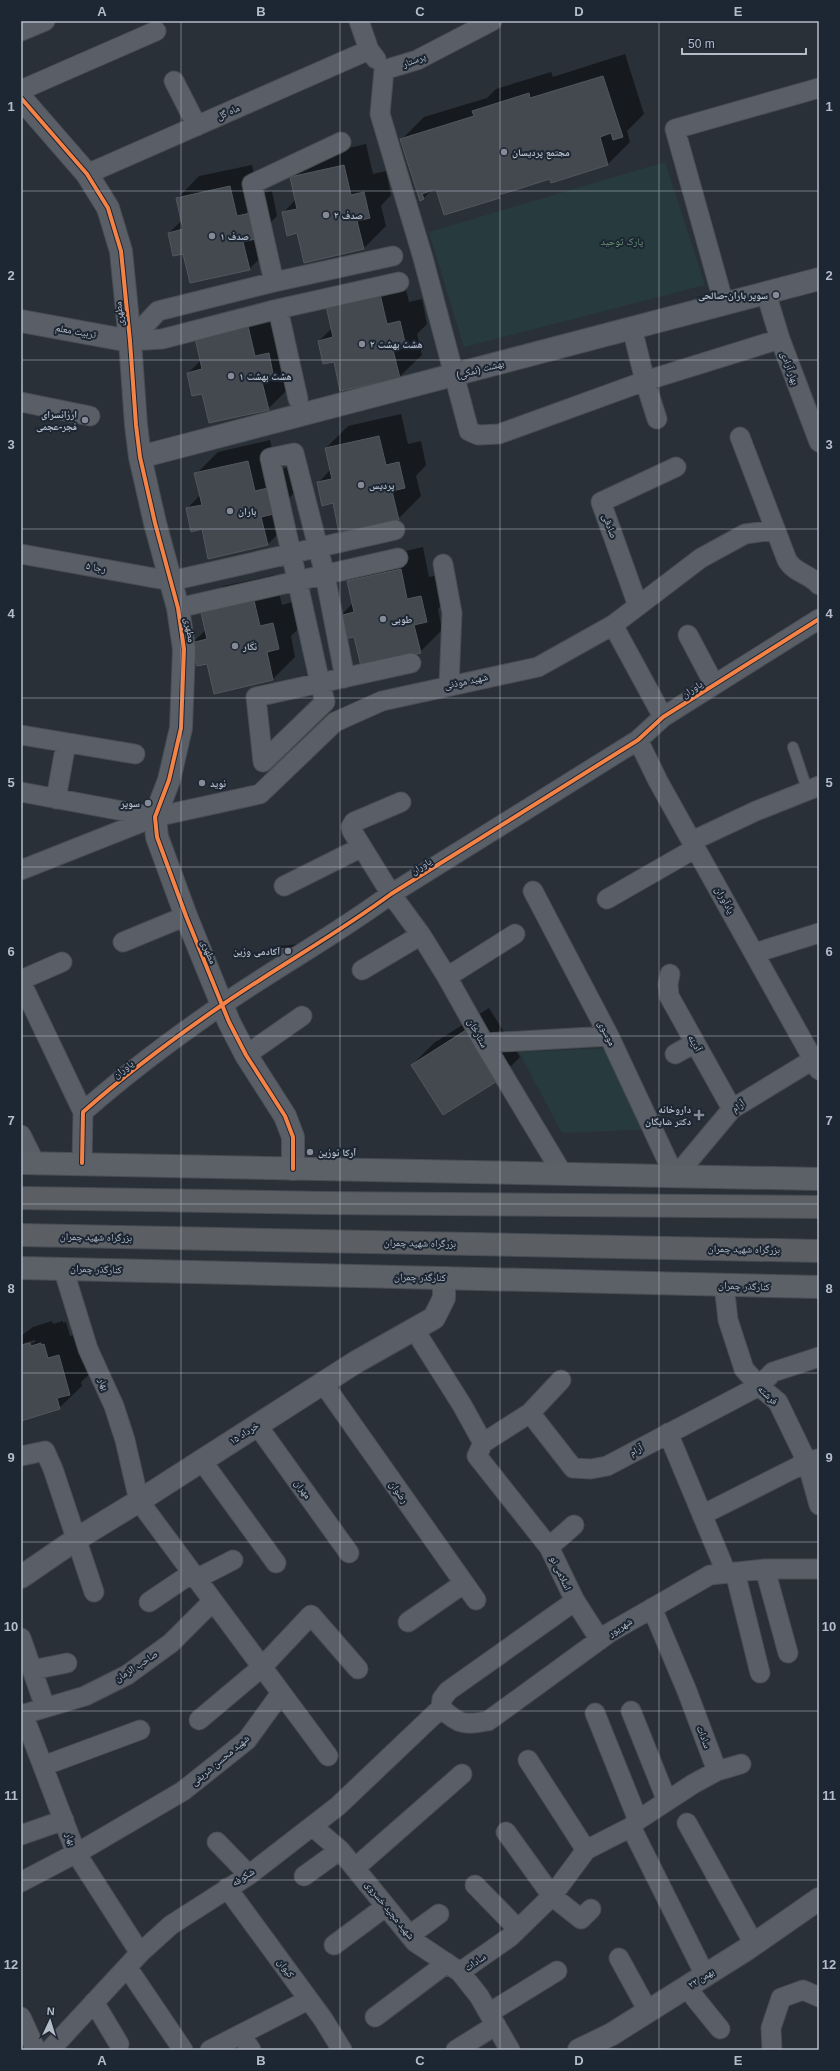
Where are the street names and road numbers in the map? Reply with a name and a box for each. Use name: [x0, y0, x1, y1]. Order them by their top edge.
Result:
street label: پرستار: [400, 51, 428, 71]
street label: ماه گل: [215, 102, 242, 123]
street label: مطهری: [112, 301, 127, 327]
street label: تربیت معلم: [54, 322, 97, 342]
street label: بهار آزادی: [778, 350, 801, 387]
street label: بهشت (نمکی): [455, 357, 506, 382]
street label: صادقی: [600, 512, 620, 540]
street label: رجا ۵: [85, 560, 107, 574]
street label: مطهری: [182, 617, 197, 644]
street label: شهید موذنی: [443, 671, 490, 692]
street label: یاوران: [679, 678, 705, 701]
street label: یاوران: [408, 855, 434, 878]
street label: یادآوران: [712, 885, 737, 916]
street label: مطهری: [198, 938, 219, 966]
street label: ستارخان: [465, 1017, 491, 1050]
street label: موسوی: [595, 1019, 618, 1048]
street label: آدینه: [686, 1033, 704, 1054]
street label: یاوران: [111, 1058, 136, 1081]
street label: آرام: [729, 1097, 748, 1116]
street label: بزرگراه شهید چمران: [60, 1231, 133, 1244]
street label: بزرگراه شهید چمران: [384, 1237, 457, 1250]
street label: بزرگراه شهید چمران: [708, 1243, 781, 1256]
street label: کنارگذر چمران: [70, 1263, 122, 1276]
street label: کنارگذر چمران: [394, 1271, 446, 1284]
street label: کنارگذر چمران: [718, 1280, 770, 1293]
street label: بهار: [96, 1375, 112, 1393]
street label: فرشته: [756, 1383, 780, 1407]
street label: ۱۵ خرداد: [227, 1419, 261, 1447]
street label: آرام: [627, 1442, 646, 1460]
street label: مهران: [292, 1477, 314, 1502]
street label: رضوان: [387, 1479, 411, 1506]
street label: اسلامی نو: [547, 1554, 574, 1592]
street label: شهریور: [605, 1615, 635, 1639]
street label: صاحب الزمان: [112, 1648, 160, 1685]
street label: سادات: [695, 1724, 713, 1750]
street label: شهید محسن شریفی: [189, 1732, 252, 1788]
street label: بهار: [63, 1830, 79, 1847]
street label: شکوفه: [230, 1865, 257, 1888]
street label: شهید مجید خسروی: [362, 1879, 417, 1942]
street label: سادات: [462, 1951, 488, 1973]
street label: کیوان: [275, 1956, 297, 1980]
street label: ۲۲ بهمن: [686, 1966, 717, 1991]

